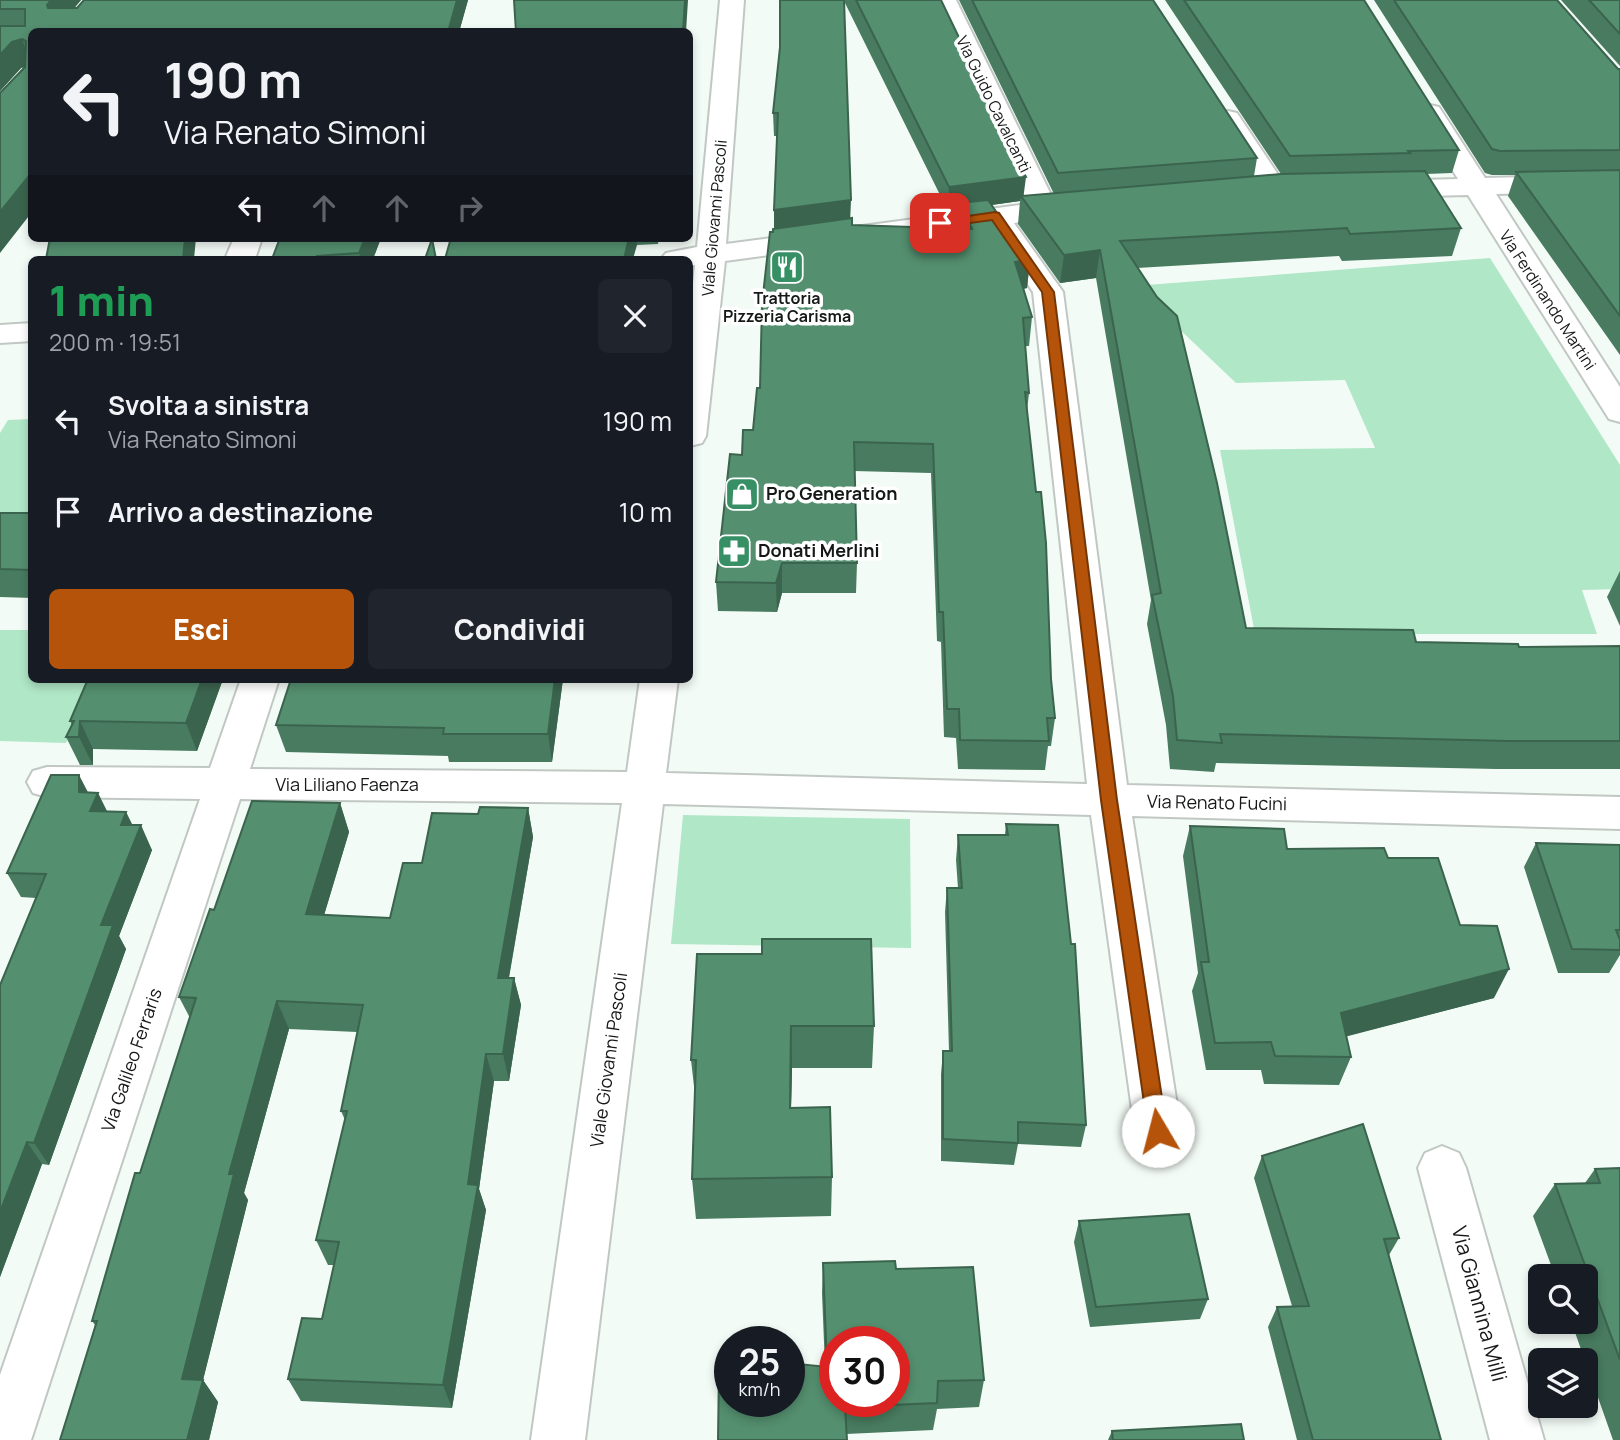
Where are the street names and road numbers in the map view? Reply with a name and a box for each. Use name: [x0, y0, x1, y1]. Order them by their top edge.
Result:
street label: Via Guido Cavalcanti: [951, 32, 1037, 176]
street label: Viale Giovanni Pascoli: [696, 139, 732, 297]
street label: Via Ferdinando Martini: [1494, 226, 1602, 374]
street label: Via Liliano Faenza: [275, 772, 419, 796]
street label: Via Renato Fucini: [1147, 789, 1287, 815]
street label: Viale Giovanni Pascoli: [584, 971, 632, 1149]
street label: Via Galileo Ferraris: [95, 985, 167, 1135]
street label: Via Giannina Milli: [1446, 1223, 1514, 1385]

